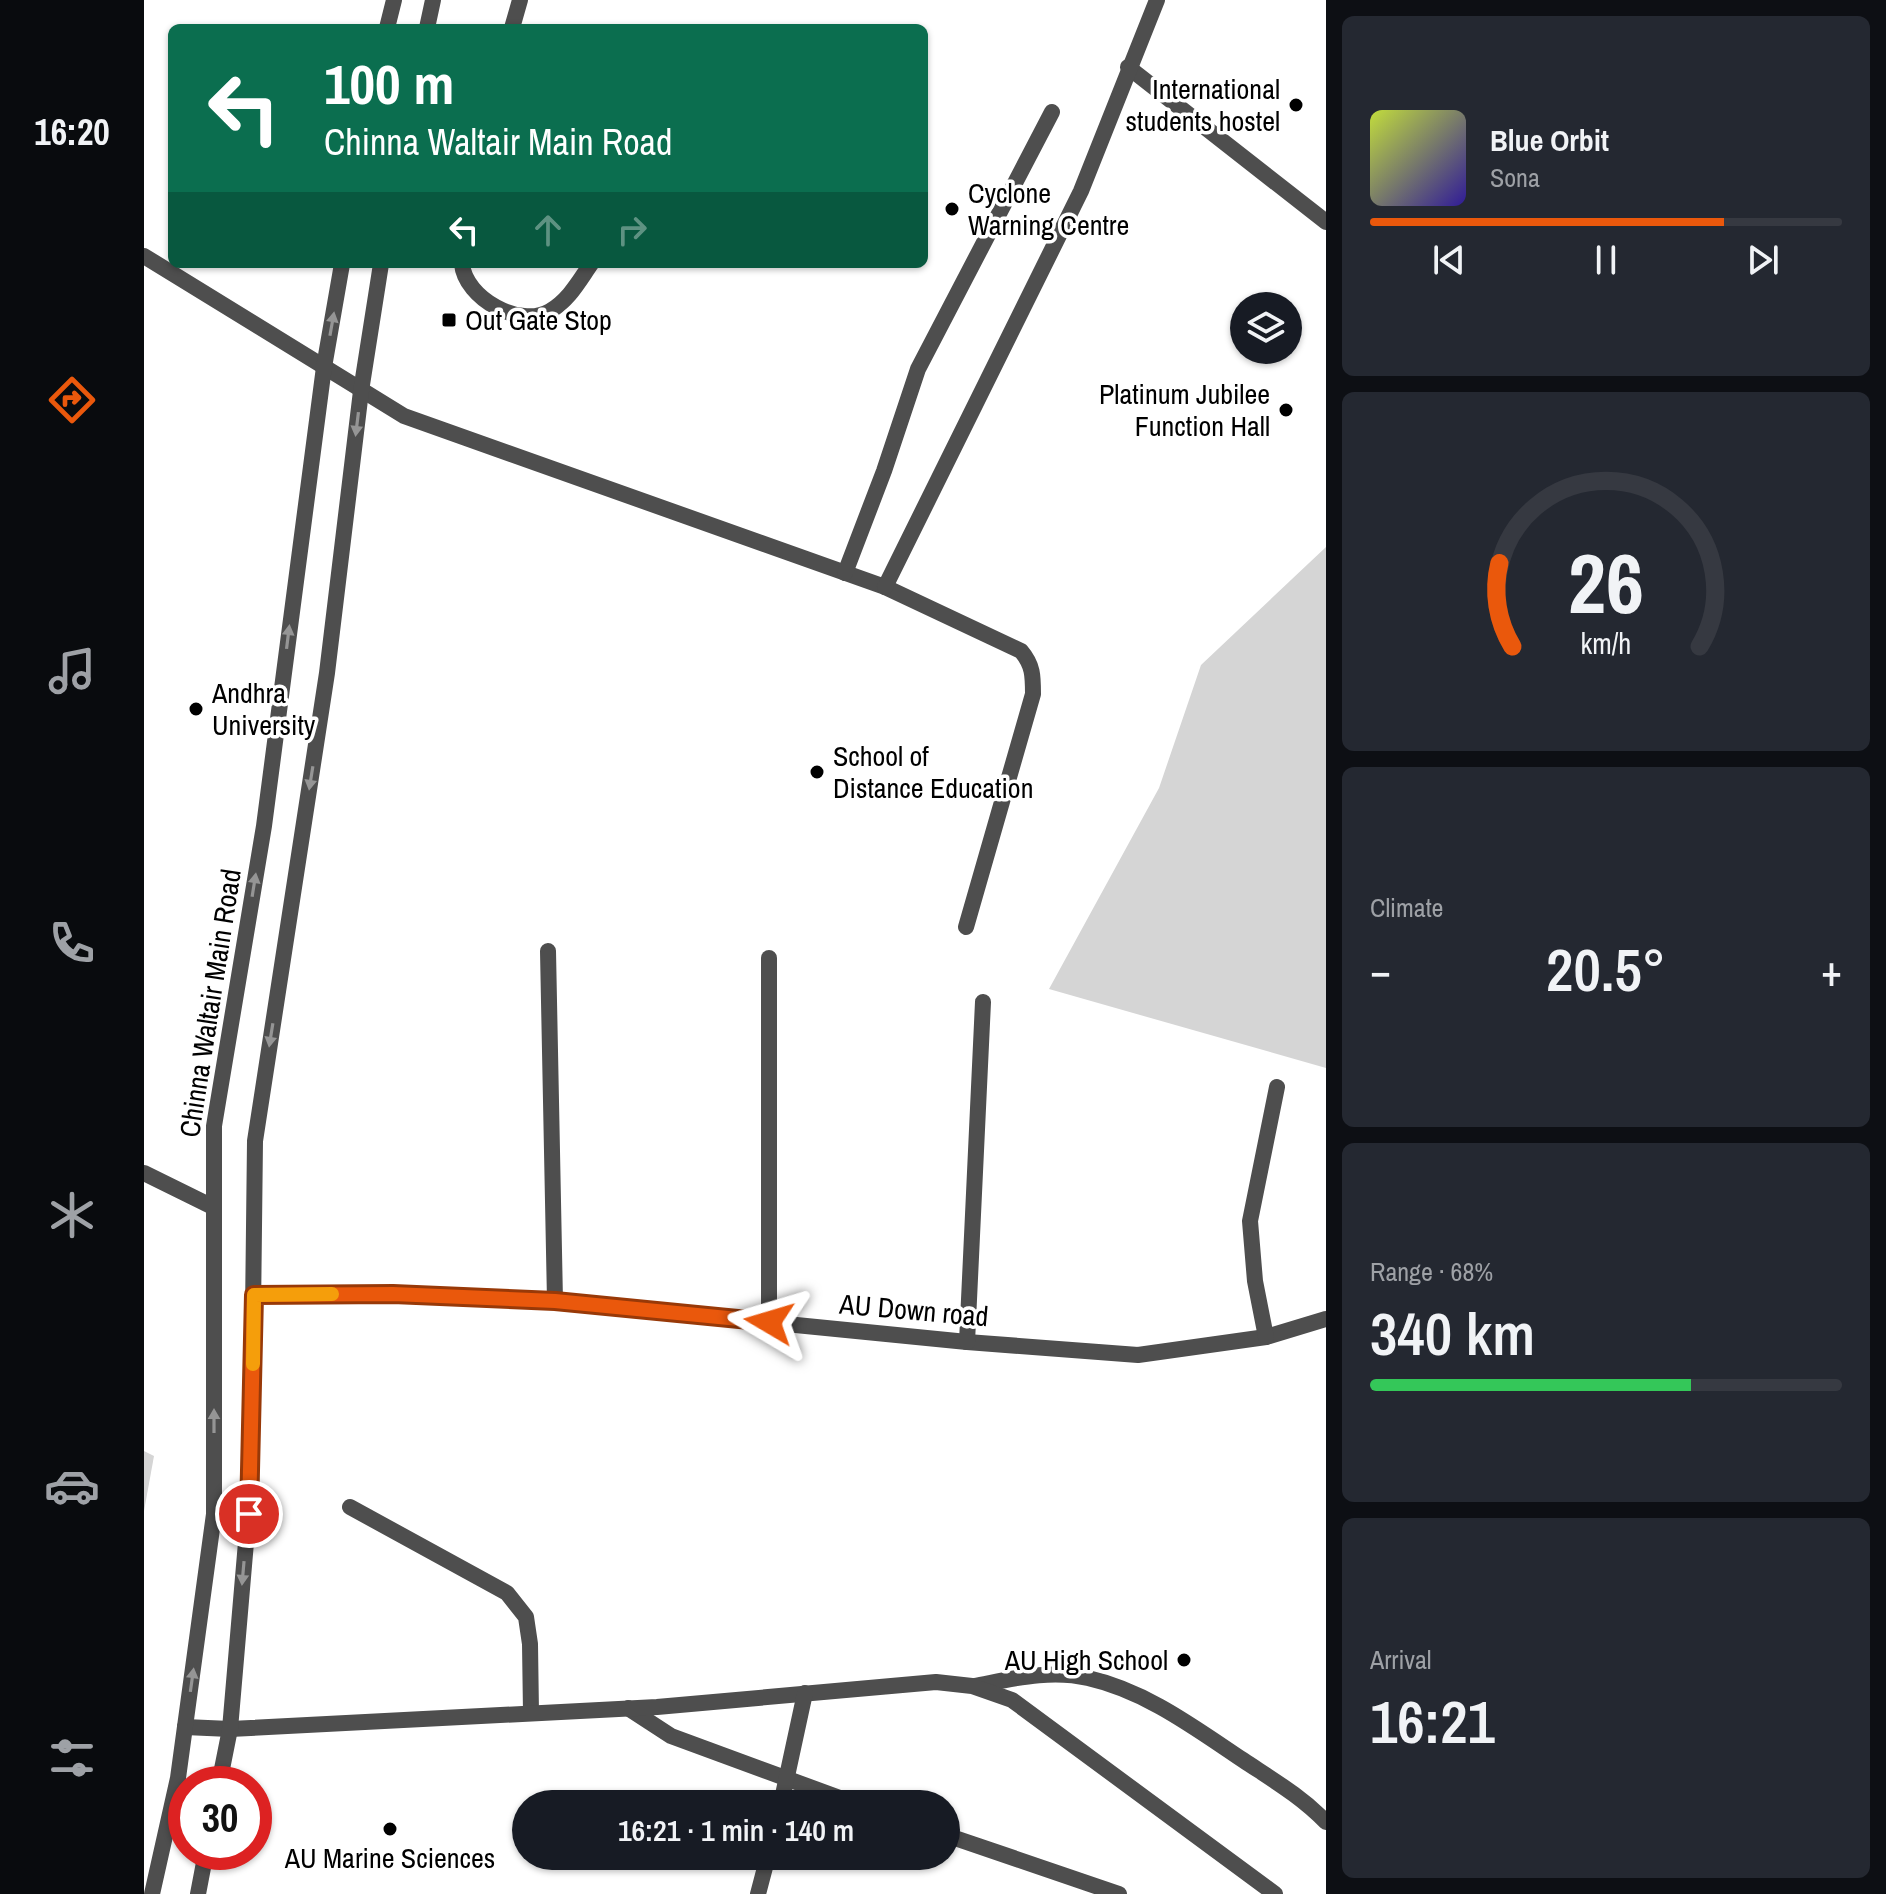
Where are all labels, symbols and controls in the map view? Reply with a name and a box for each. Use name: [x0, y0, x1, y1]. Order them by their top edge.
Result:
text: 100 m: [324, 46, 454, 121]
icon: left: [192, 56, 296, 160]
place label: International students hostel: [1126, 70, 1280, 140]
marker: International students hostel: [1287, 96, 1305, 114]
text: 16:20: [34, 108, 110, 156]
text: Chinna Waltair Main Road: [324, 118, 672, 166]
text: Blue Orbit: [1490, 120, 1609, 160]
text: Sona: [1490, 160, 1540, 195]
place label: Cyclone Warning Centre: [968, 174, 1129, 244]
marker: Cyclone Warning Centre: [943, 200, 961, 218]
icon: left: [442, 208, 486, 252]
icon: ahead: [526, 208, 570, 252]
icon: right: [610, 208, 654, 252]
icon: previous: [1427, 238, 1471, 282]
icon: pause: [1584, 238, 1628, 282]
icon: next: [1741, 238, 1785, 282]
map controls: [1230, 292, 1302, 364]
button: layers: [1230, 292, 1302, 364]
place label: Out Gate Stop: [465, 301, 612, 339]
marker: Out Gate Stop: [440, 311, 458, 329]
one-way arrow: [326, 312, 338, 337]
icon: directions: [44, 372, 100, 428]
place label: Platinum Jubilee Function Hall: [1099, 375, 1270, 445]
marker: Platinum Jubilee Function Hall: [1277, 401, 1295, 419]
one-way arrow: [351, 412, 364, 437]
text: 26: [1568, 527, 1644, 639]
one-way arrow: [282, 624, 295, 649]
text: km/h: [1581, 625, 1631, 664]
icon: music: [44, 643, 100, 699]
place label: Andhra University: [211, 674, 316, 744]
marker: Andhra University: [187, 700, 205, 718]
place label: School of Distance Education: [833, 737, 1033, 807]
marker: School of Distance Education: [808, 763, 826, 781]
one-way arrow: [304, 766, 317, 791]
street label: Chinna Waltair Main Road: [170, 866, 250, 1140]
one-way arrow: [248, 872, 261, 897]
text: Climate: [1370, 890, 1443, 925]
icon: phone: [44, 915, 100, 971]
text: 20.5°: [1546, 929, 1666, 1010]
text: −: [1370, 940, 1391, 1000]
text: +: [1821, 940, 1842, 1000]
one-way arrow: [264, 1023, 277, 1048]
icon: climate: [44, 1187, 100, 1243]
text: Range · 68%: [1370, 1254, 1493, 1289]
position arrow: [727, 1280, 811, 1364]
street label: AU Down road: [837, 1284, 990, 1335]
text: 340 km: [1370, 1293, 1535, 1374]
one-way arrow: [208, 1408, 220, 1433]
icon: car: [44, 1458, 100, 1514]
pin: [215, 1480, 283, 1548]
icon: arrive: [227, 1492, 271, 1536]
one-way arrow: [237, 1561, 250, 1586]
place label: AU High School: [1004, 1641, 1168, 1679]
text: Arrival: [1370, 1642, 1432, 1677]
marker: AU High School: [1175, 1651, 1193, 1669]
one-way arrow: [185, 1667, 198, 1692]
text: 16:21: [1370, 1681, 1495, 1762]
icon: filters: [44, 1730, 100, 1786]
speed limit sign: 30: [168, 1766, 272, 1870]
text: 16:21 · 1 min · 140 m: [618, 1810, 854, 1850]
marker: AU Marine Sciences: [381, 1820, 399, 1838]
place label: AU Marine Sciences: [284, 1839, 495, 1877]

